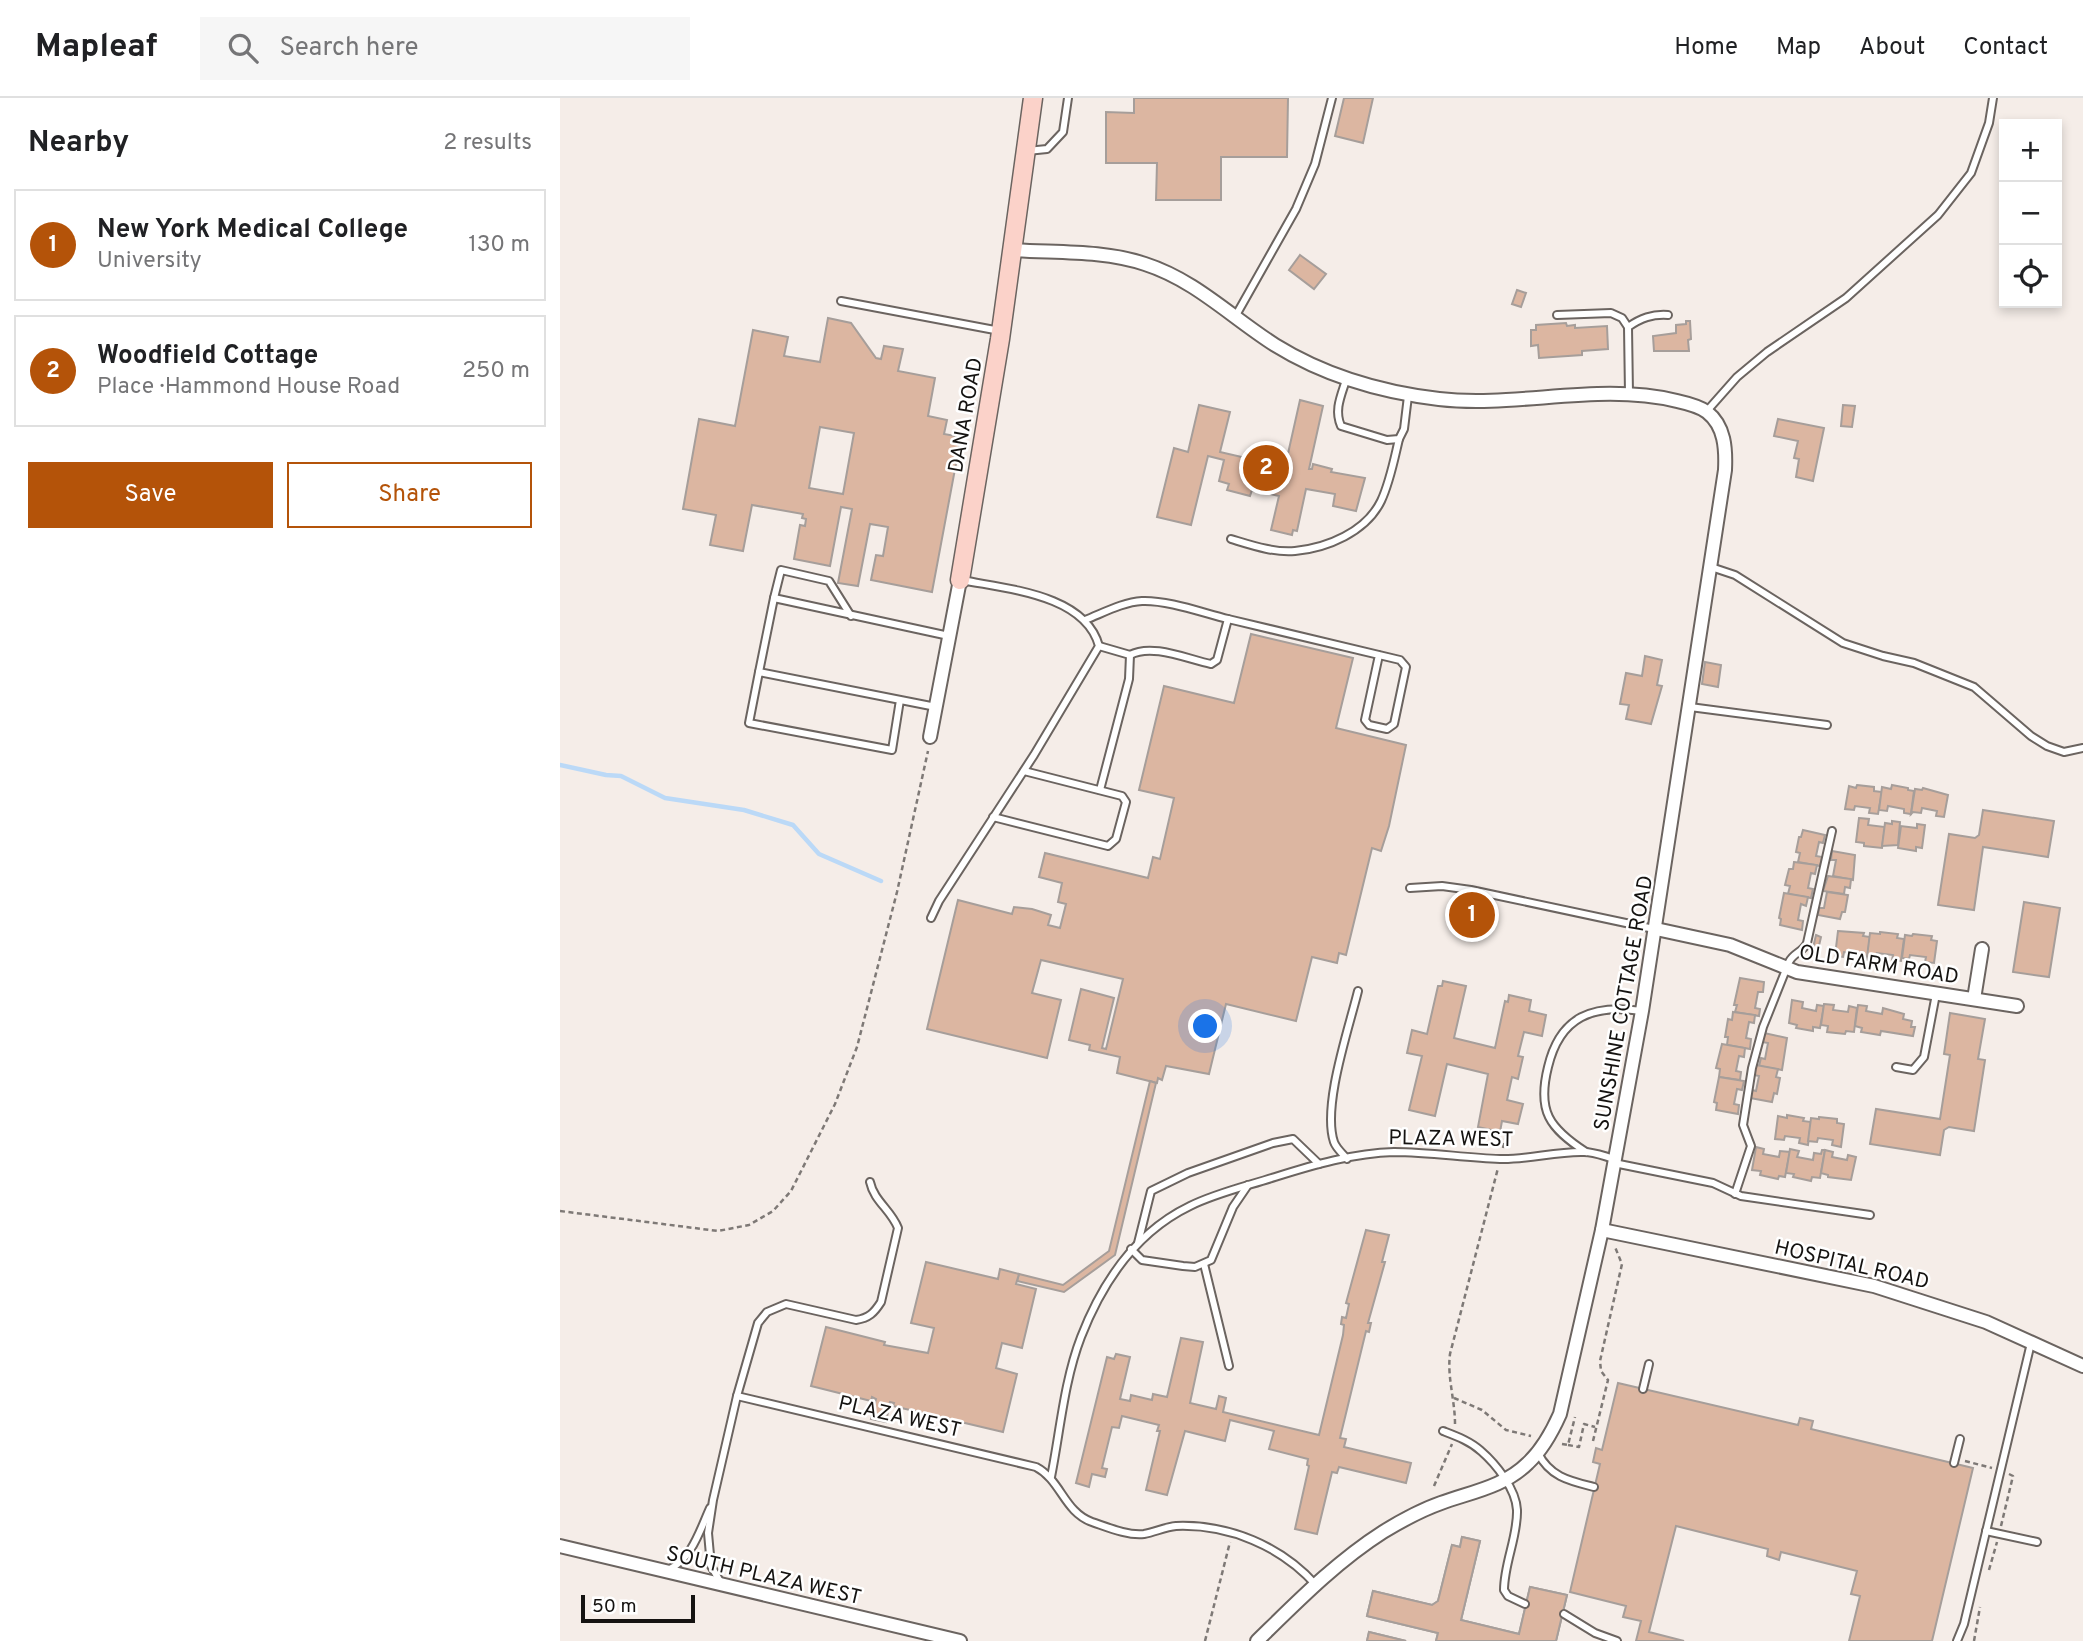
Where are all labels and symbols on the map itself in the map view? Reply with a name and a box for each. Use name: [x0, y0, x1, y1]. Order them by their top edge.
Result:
street label: DANA ROAD: [943, 356, 990, 475]
pin: 2: [1243, 442, 1289, 494]
street label: SUNSHINE COTTAGE ROAD: [1589, 873, 1660, 1133]
pin: 1: [1449, 889, 1495, 941]
street label: OLD FARM ROAD: [1797, 940, 1961, 991]
your location: [1188, 1009, 1222, 1043]
street label: PLAZA WEST: [1388, 1125, 1514, 1154]
street label: HOSPITAL ROAD: [1772, 1235, 1932, 1296]
street label: PLAZA WEST: [836, 1390, 964, 1445]
street label: SOUTH PLAZA WEST: [663, 1541, 864, 1612]
scale bar: [581, 1592, 695, 1624]

